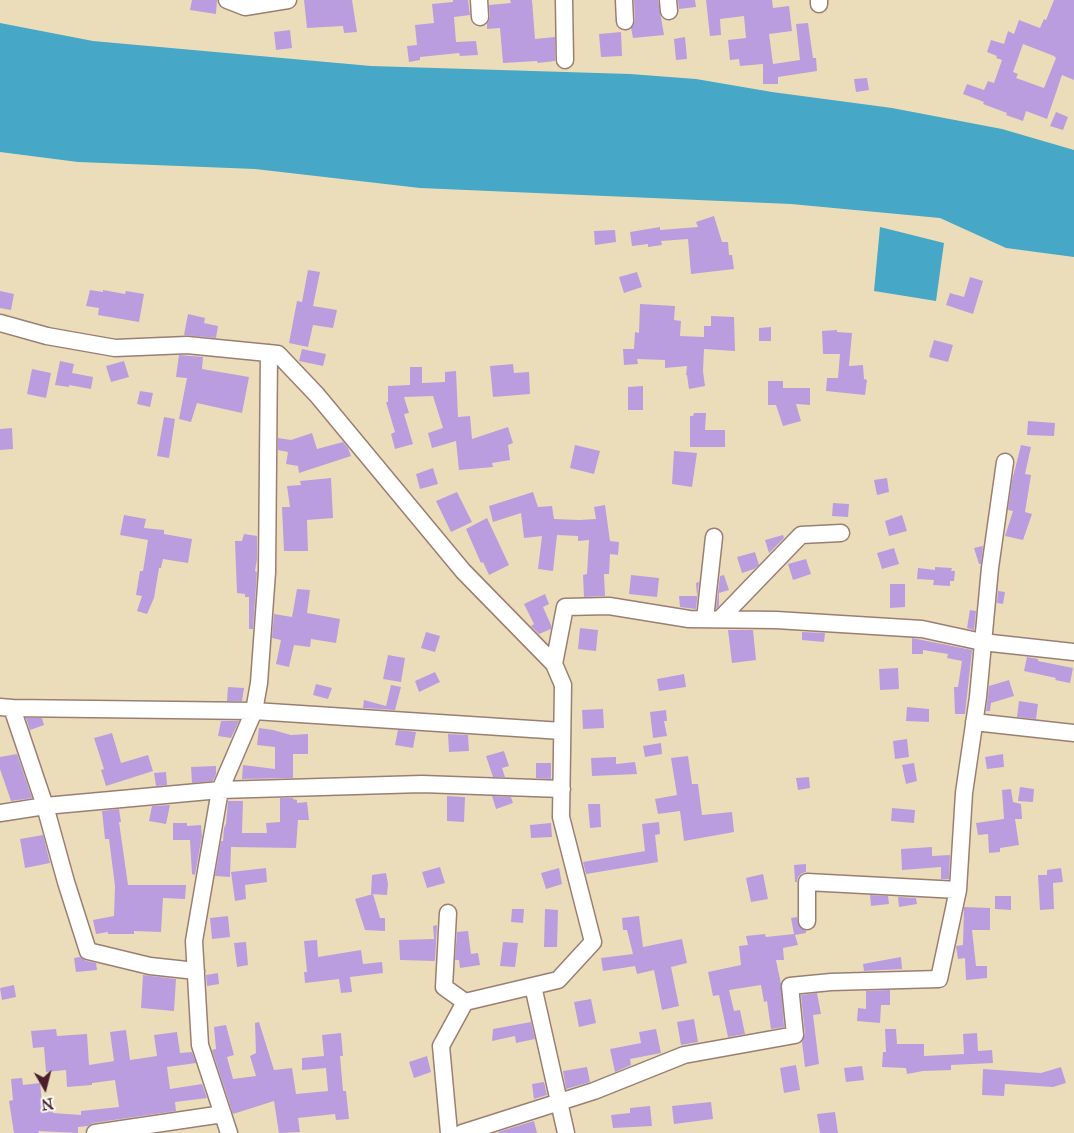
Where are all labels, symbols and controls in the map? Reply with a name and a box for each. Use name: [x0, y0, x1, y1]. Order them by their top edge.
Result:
north arrow: [20, 1063, 70, 1113]
text: N: [40, 1094, 54, 1113]

